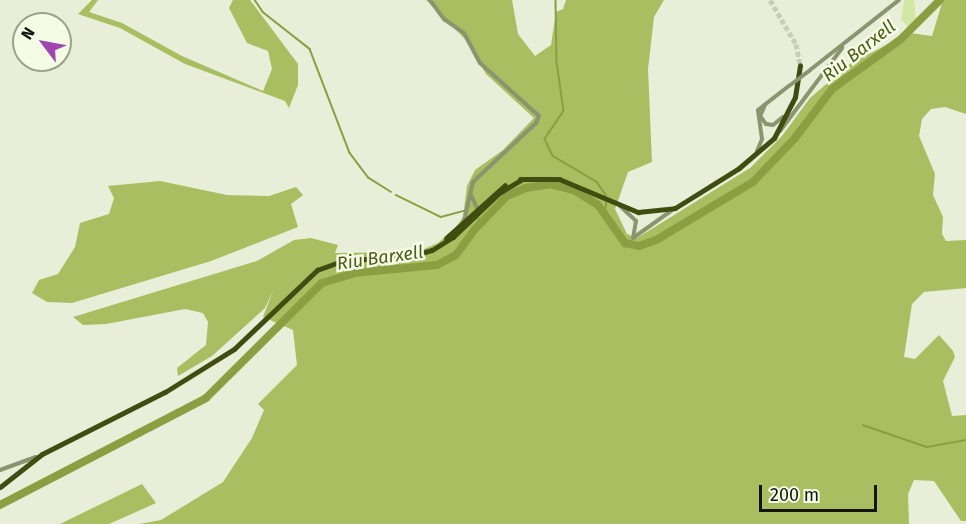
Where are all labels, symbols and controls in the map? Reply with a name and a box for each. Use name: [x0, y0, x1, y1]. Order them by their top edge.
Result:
north arrow: [12, 12, 72, 72]
water label: Riu Barxell: [818, 16, 900, 86]
text: N: [17, 24, 39, 43]
water label: Riu Barxell: [335, 241, 425, 275]
scale bar: [762, 473, 880, 511]
text: 200 m: [770, 484, 819, 506]

